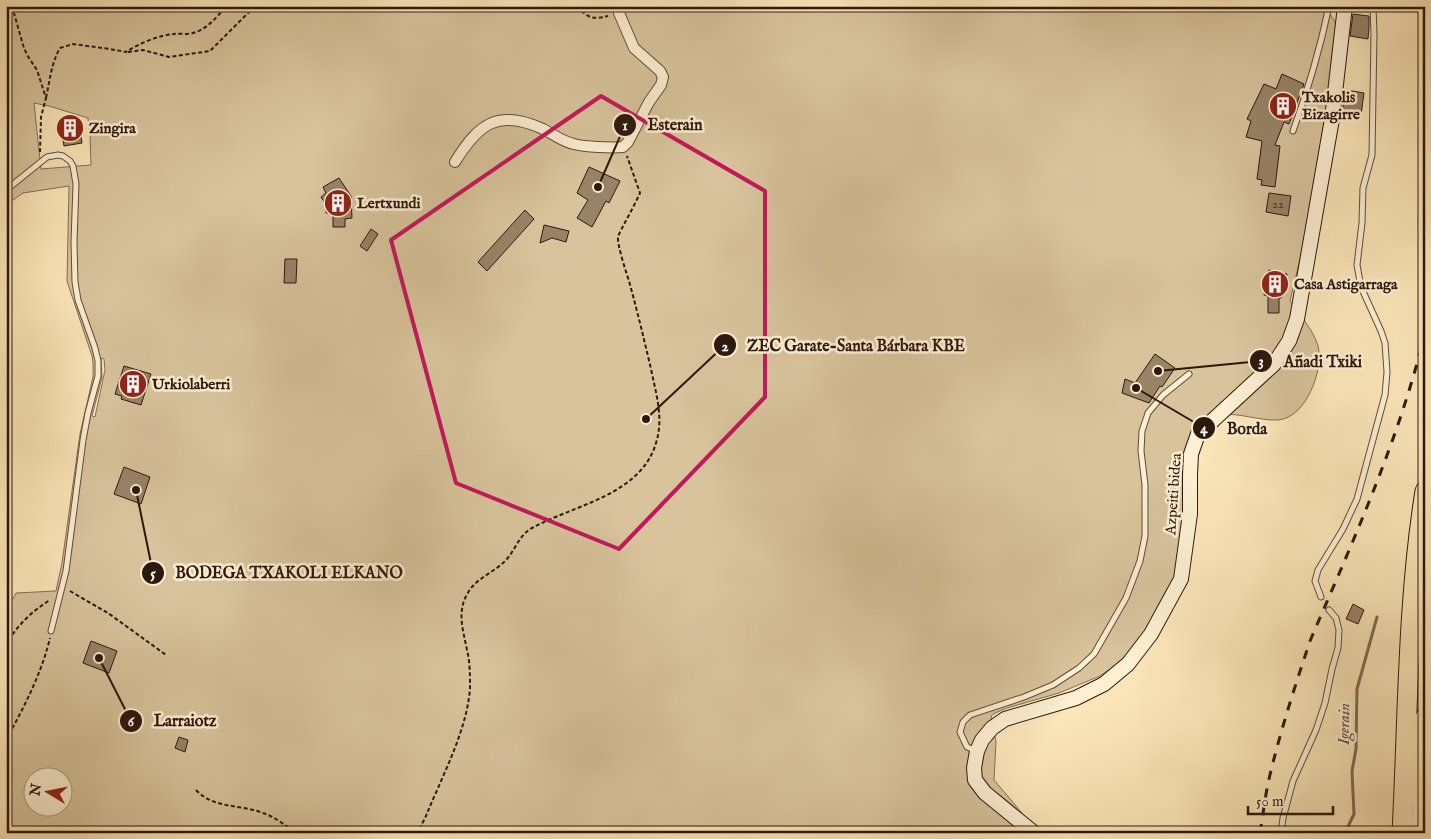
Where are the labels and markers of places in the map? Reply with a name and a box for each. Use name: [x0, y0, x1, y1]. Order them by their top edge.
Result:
place label: Txakolis Eizagirre: [1301, 88, 1360, 124]
building icon: Txakolis Eizagirre: [1268, 91, 1298, 121]
callout: Esterain: [613, 109, 713, 140]
building icon: Zingira: [55, 113, 85, 143]
place label: Zingira: [89, 119, 136, 138]
building icon: Lertxundi: [323, 188, 353, 218]
place label: Lertxundi: [357, 194, 420, 213]
building icon: Casa Astigarraga: [1260, 269, 1290, 299]
place label: Casa Astigarraga: [1294, 275, 1398, 294]
callout: ZEC Garate-Santa Bárbara KBE: [712, 330, 975, 361]
callout: Añadi Txiki: [1249, 346, 1372, 377]
building icon: Urkiolaberri: [118, 369, 148, 399]
place label: Urkiolaberri: [151, 375, 230, 394]
callout: Borda: [1191, 412, 1277, 443]
callout: BODEGA TXAKOLI ELKANO: [140, 557, 413, 588]
callout: Larraiotz: [118, 705, 226, 736]

